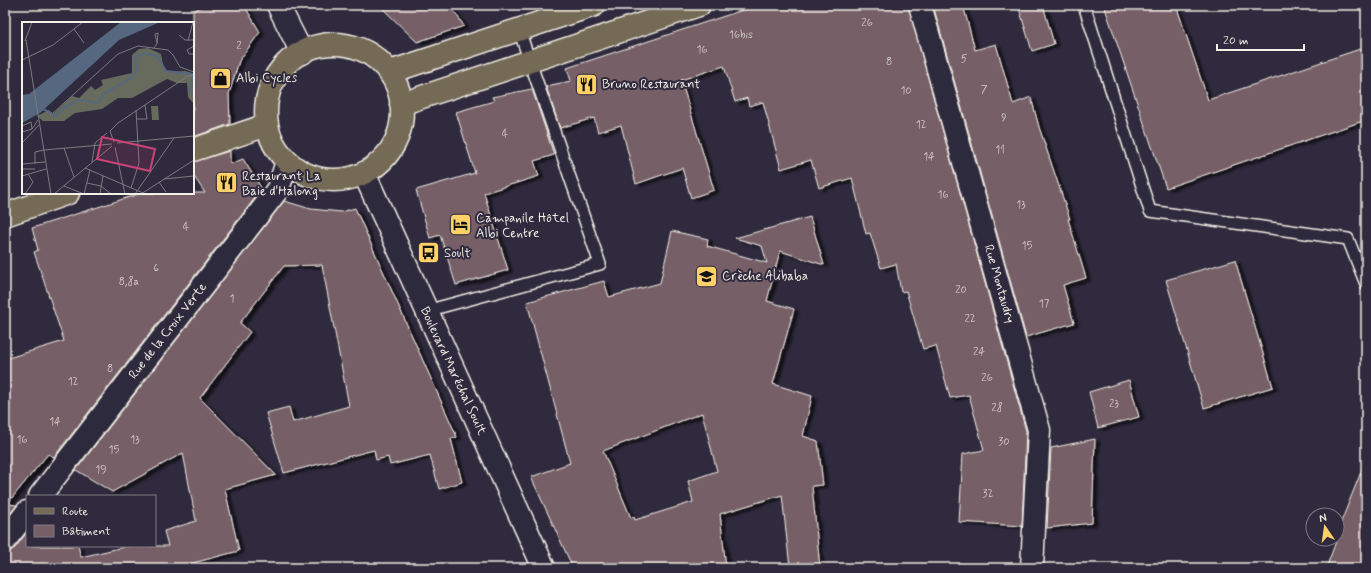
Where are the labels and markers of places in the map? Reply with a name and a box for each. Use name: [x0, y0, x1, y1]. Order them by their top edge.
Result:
shop icon: Albi Cycles: [207, 65, 233, 91]
place label: Albi Cycles: [236, 70, 297, 87]
restaurant icon: Bruno Restaurant: [574, 71, 600, 97]
place label: Bruno Restaurant: [602, 76, 701, 93]
place label: Restaurant La Baie d'Halong: [242, 168, 321, 200]
restaurant icon: Restaurant La Baie d'Halong: [213, 170, 239, 196]
place label: Campanile Hôtel Albi Centre: [476, 210, 569, 242]
hotel icon: Campanile Hôtel Albi Centre: [447, 212, 473, 238]
bus stop icon: Soult: [416, 240, 442, 266]
place label: Soult: [444, 245, 471, 262]
school or university icon: Crèche Alibaba: [693, 263, 719, 289]
place label: Crèche Alibaba: [722, 268, 808, 285]

